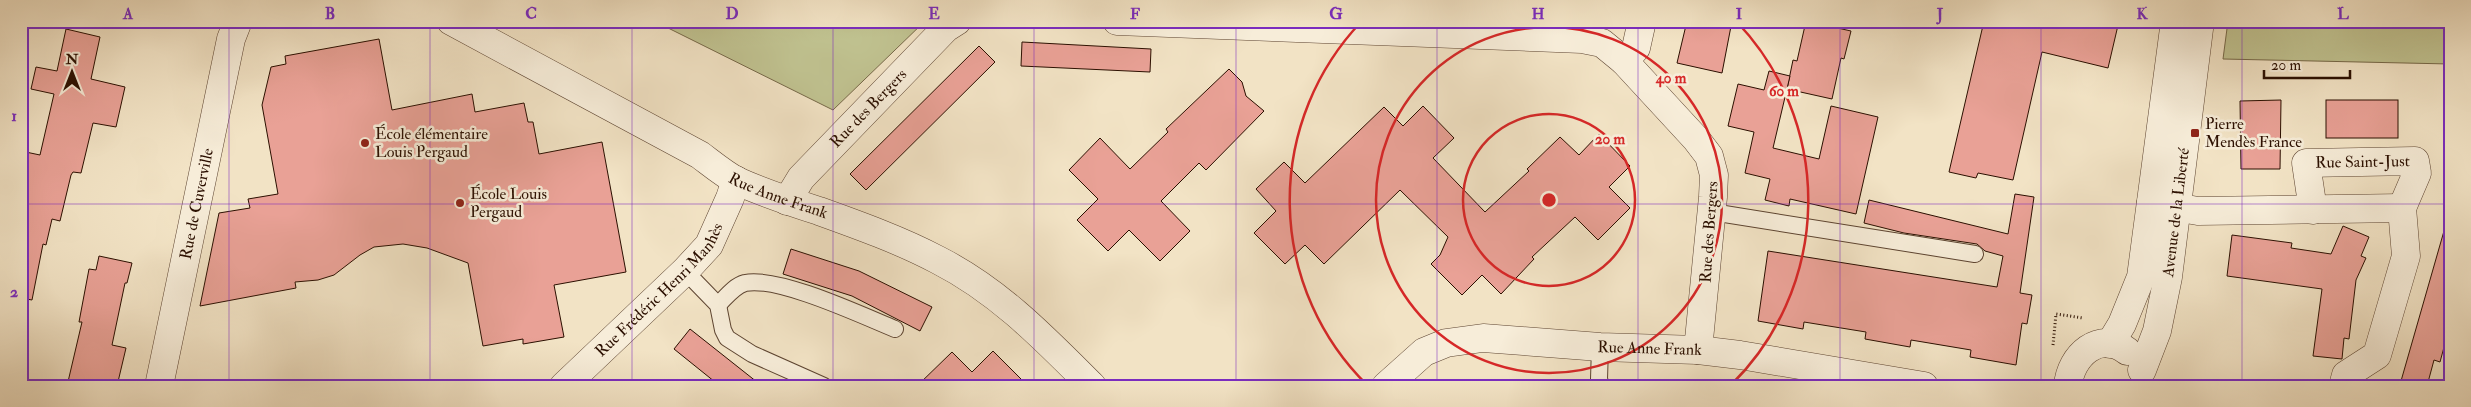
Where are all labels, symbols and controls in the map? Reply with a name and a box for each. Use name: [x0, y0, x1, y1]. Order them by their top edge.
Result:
text: A: [122, 4, 134, 24]
text: B: [325, 4, 335, 24]
text: C: [525, 4, 537, 24]
text: D: [725, 4, 739, 24]
text: E: [928, 4, 940, 24]
text: F: [1130, 4, 1140, 24]
text: G: [1329, 4, 1343, 24]
text: H: [1531, 4, 1545, 24]
text: I: [1736, 4, 1743, 24]
text: J: [1936, 4, 1944, 25]
text: K: [2136, 4, 2148, 24]
text: L: [2337, 4, 2349, 24]
north arrow: [48, 48, 98, 98]
scale bar: [2264, 48, 2350, 80]
text: N: [65, 51, 79, 68]
text: 20 m: [2271, 56, 2301, 75]
street label: Rue des Bergers: [826, 65, 911, 152]
text: 40 m: [1655, 69, 1687, 88]
text: 60 m: [1769, 82, 1799, 101]
text: 1: [11, 106, 17, 126]
place label: Pierre Mendès France: [2205, 114, 2302, 152]
place label: École élémentaire Louis Pergaud: [375, 123, 488, 162]
marker: Pierre Mendès France: [2189, 127, 2201, 139]
text: 20 m: [1595, 130, 1625, 149]
marker: École élémentaire Louis Pergaud: [359, 137, 371, 149]
street label: Rue de Cuverville: [176, 146, 218, 261]
street label: Avenue de la Liberté: [2158, 146, 2194, 279]
street label: Rue Saint-Just: [2315, 151, 2410, 173]
street label: Rue Anne Frank: [725, 168, 831, 223]
street label: Rue des Bergers: [1695, 180, 1723, 284]
place label: École Louis Pergaud: [470, 183, 547, 222]
centre of rings: [1540, 191, 1558, 209]
marker: École Louis Pergaud: [454, 197, 466, 209]
street label: Rue Frédéric Henri Manhès: [591, 220, 728, 361]
text: 2: [10, 282, 18, 302]
street label: Rue Anne Frank: [1597, 337, 1702, 360]

